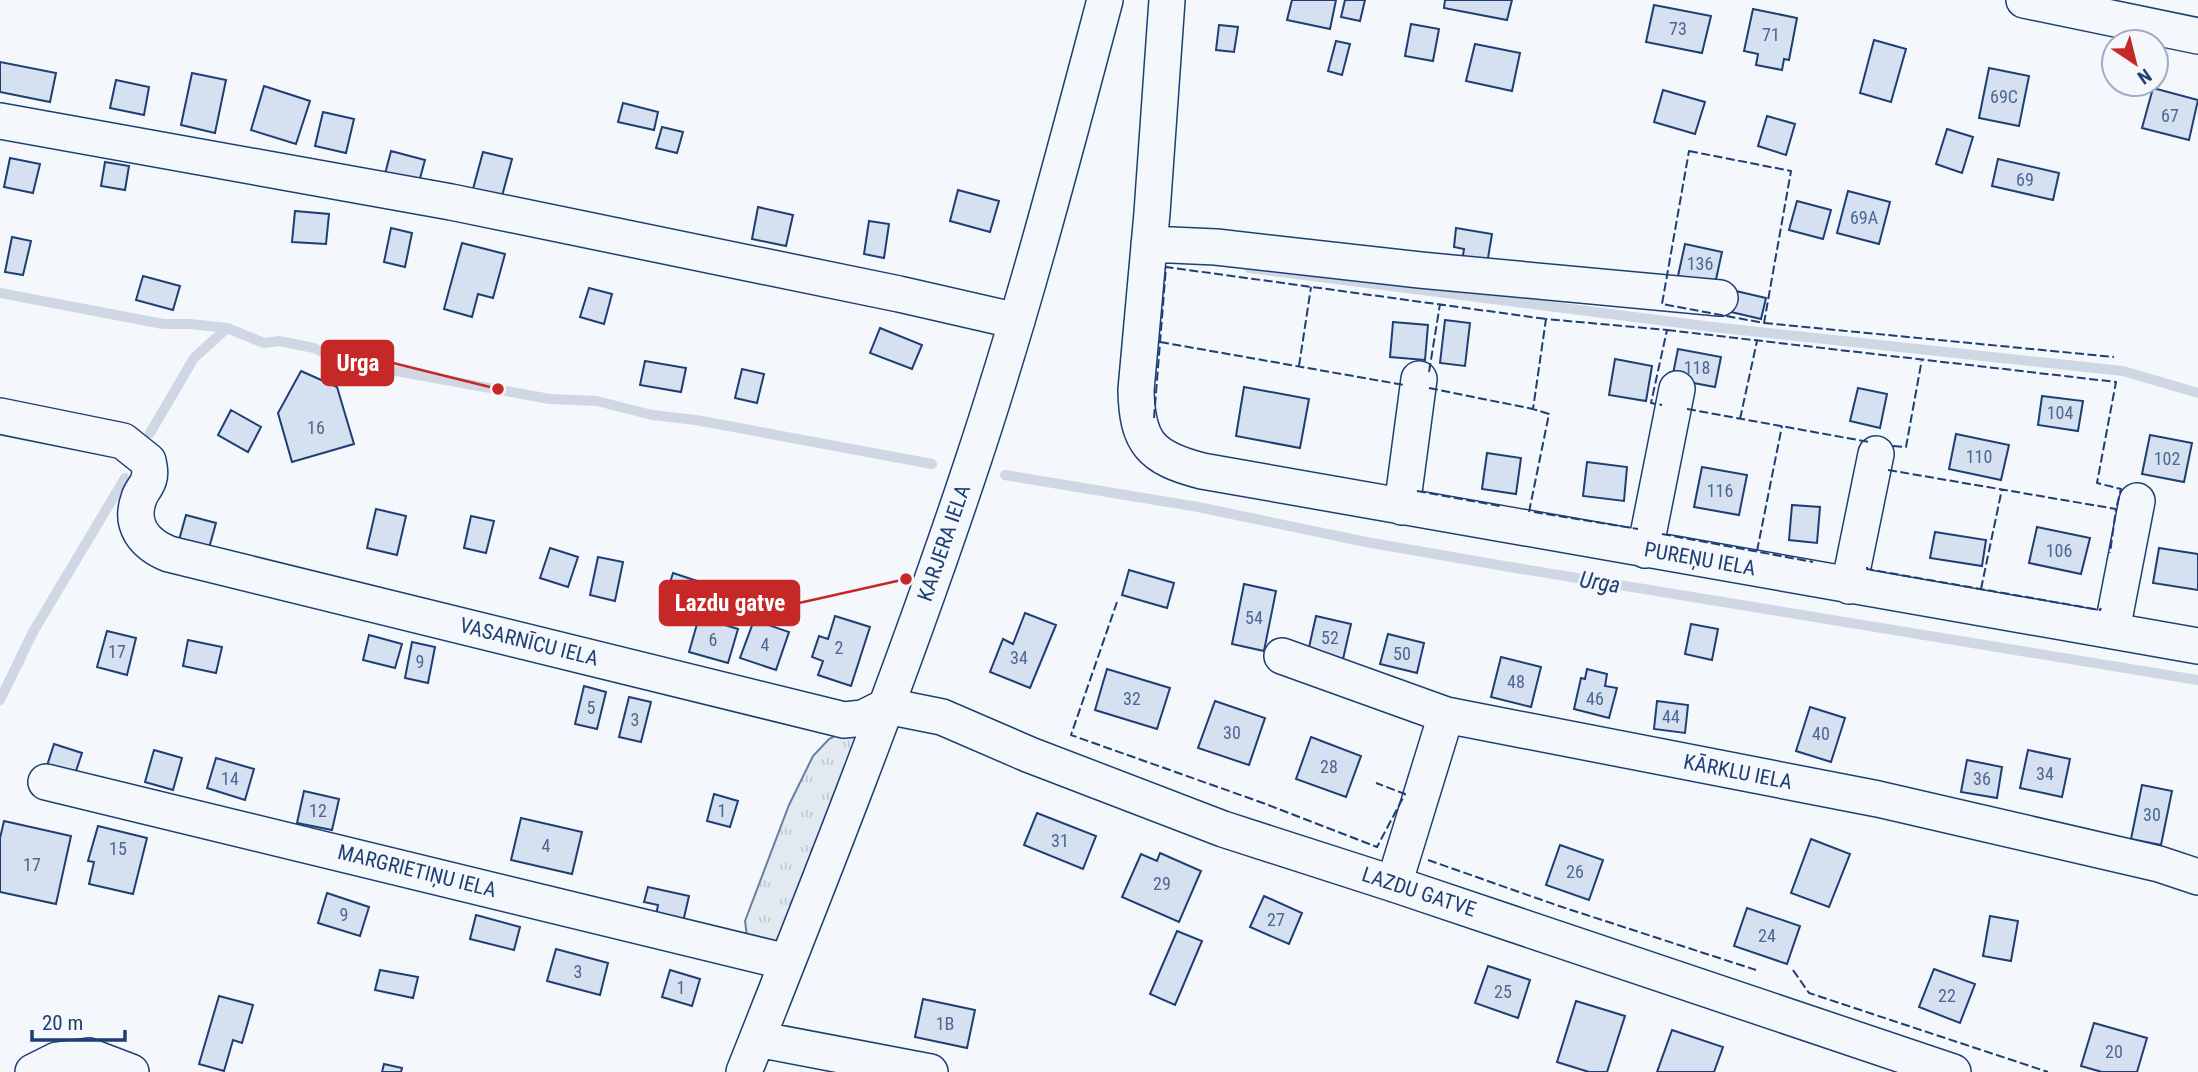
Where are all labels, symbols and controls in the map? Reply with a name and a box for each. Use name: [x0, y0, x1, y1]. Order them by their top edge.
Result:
house number: 73: [1669, 18, 1687, 39]
house number: 71: [1762, 24, 1780, 45]
north arrow: [2100, 28, 2170, 98]
text: N: [2133, 64, 2156, 89]
house number: 69C: [1990, 86, 2018, 107]
house number: 67: [2161, 105, 2179, 126]
house number: 69: [2016, 169, 2034, 190]
house number: 69A: [1850, 207, 1879, 228]
house number: 136: [1687, 253, 1713, 274]
callout: Urga: [322, 341, 393, 385]
text: Urga: [337, 350, 380, 377]
house number: 118: [1684, 357, 1710, 378]
house number: 104: [2047, 402, 2073, 423]
house number: 16: [307, 417, 325, 438]
house number: 110: [1966, 446, 1992, 467]
house number: 102: [2154, 448, 2180, 469]
house number: 116: [1707, 480, 1733, 501]
street label: KARJERA IELA: [913, 482, 975, 604]
street label: PUREŅU IELA: [1642, 537, 1758, 581]
house number: 106: [2046, 540, 2072, 561]
water label: Urga: [1578, 566, 1622, 599]
callout: Lazdu gatve: [660, 581, 799, 625]
text: Lazdu gatve: [675, 590, 785, 617]
house number: 54: [1245, 607, 1263, 628]
street label: VASARNĪCU IELA: [457, 613, 601, 671]
house number: 52: [1321, 627, 1339, 648]
house number: 6: [709, 629, 717, 650]
house number: 4: [761, 634, 770, 655]
house number: 2: [835, 637, 844, 658]
house number: 17: [108, 641, 126, 662]
house number: 50: [1393, 643, 1411, 664]
house number: 34: [1010, 647, 1028, 668]
house number: 9: [416, 651, 424, 672]
house number: 48: [1507, 671, 1525, 692]
house number: 32: [1123, 688, 1141, 709]
house number: 46: [1586, 688, 1604, 709]
house number: 5: [587, 697, 596, 718]
house number: 44: [1662, 706, 1680, 727]
house number: 3: [631, 709, 639, 730]
house number: 30: [1223, 722, 1241, 743]
house number: 40: [1812, 723, 1830, 744]
street label: KĀRKLU IELA: [1682, 750, 1794, 794]
house number: 28: [1320, 756, 1338, 777]
house number: 34: [2036, 763, 2054, 784]
house number: 14: [221, 768, 239, 789]
house number: 36: [1973, 768, 1991, 789]
house number: 12: [309, 800, 327, 821]
house number: 1: [718, 800, 726, 821]
house number: 30: [2143, 804, 2161, 825]
house number: 31: [1051, 830, 1069, 851]
house number: 4: [542, 835, 551, 856]
house number: 15: [109, 838, 127, 859]
street label: MARGRIETIŅU IELA: [335, 840, 499, 902]
house number: 17: [23, 854, 41, 875]
house number: 26: [1566, 861, 1584, 882]
street label: LAZDU GATVE: [1359, 862, 1479, 922]
house number: 29: [1153, 873, 1171, 894]
house number: 9: [340, 904, 348, 925]
house number: 27: [1267, 909, 1285, 930]
house number: 24: [1758, 925, 1776, 946]
house number: 3: [574, 961, 582, 982]
house number: 1: [677, 977, 685, 998]
house number: 25: [1494, 981, 1512, 1002]
house number: 22: [1938, 985, 1956, 1006]
scale bar: [32, 998, 124, 1042]
text: 20 m: [42, 1011, 83, 1035]
house number: 1B: [936, 1013, 954, 1034]
house number: 20: [2105, 1041, 2123, 1062]

